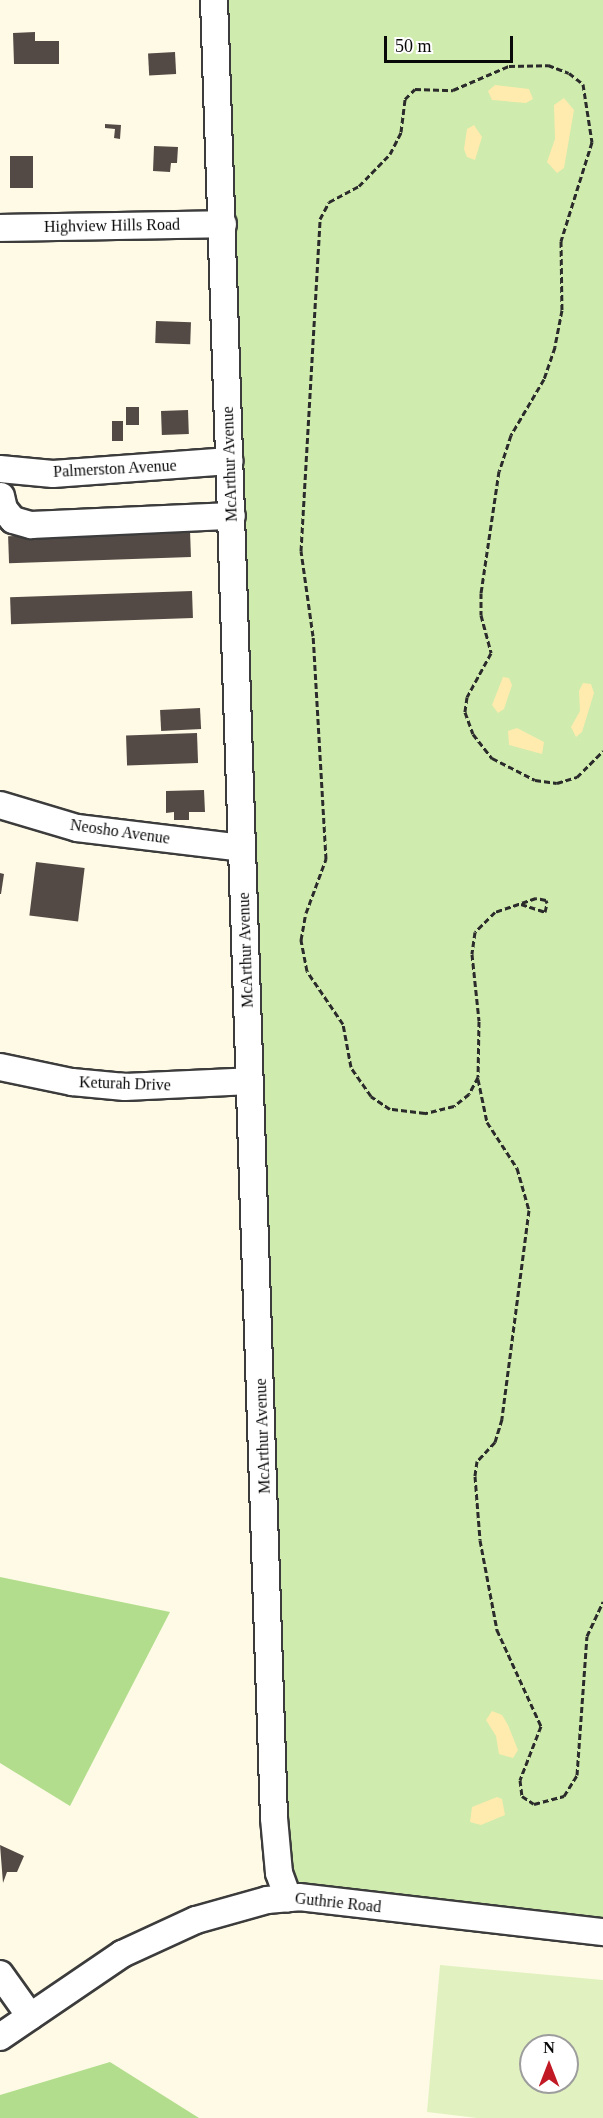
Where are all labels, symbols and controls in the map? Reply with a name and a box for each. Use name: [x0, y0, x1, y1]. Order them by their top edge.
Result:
scale bar: [387, 24, 516, 62]
text: 50 m: [395, 36, 432, 56]
street label: Highview Hills Road: [44, 215, 180, 237]
street label: McArthur Avenue: [218, 405, 242, 523]
street label: Palmerston Avenue: [52, 456, 178, 482]
street label: Neosho Avenue: [68, 815, 172, 849]
street label: McArthur Avenue: [234, 891, 258, 1009]
street label: Keturah Drive: [79, 1073, 171, 1095]
street label: McArthur Avenue: [251, 1377, 275, 1495]
street label: Guthrie Road: [294, 1889, 382, 1917]
north arrow: [519, 2034, 579, 2094]
text: N: [543, 2039, 555, 2056]

